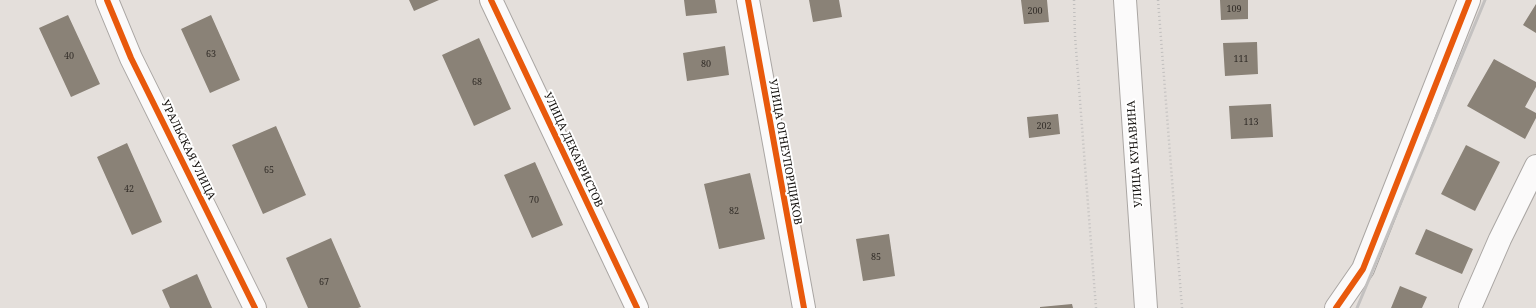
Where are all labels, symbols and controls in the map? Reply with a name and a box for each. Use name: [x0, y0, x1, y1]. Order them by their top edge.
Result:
house number: 109: [1226, 4, 1242, 14]
house number: 200: [1027, 6, 1043, 16]
house number: 63: [206, 49, 216, 59]
house number: 40: [64, 51, 74, 61]
house number: 111: [1233, 54, 1249, 64]
house number: 80: [701, 59, 711, 69]
house number: 68: [472, 77, 482, 87]
street label: УЛИЦА ОГНЕУПОРЩИКОВ: [766, 78, 804, 226]
street label: УЛИЦА ДЕКАБРИСТОВ: [541, 90, 605, 210]
street label: УРАЛЬСКАЯ УЛИЦА: [158, 98, 218, 202]
street label: УЛИЦА КУНАВИНА: [1125, 100, 1145, 208]
house number: 113: [1243, 117, 1259, 127]
house number: 202: [1036, 121, 1052, 131]
house number: 65: [264, 165, 274, 175]
house number: 42: [124, 184, 134, 194]
house number: 70: [529, 195, 539, 205]
house number: 82: [729, 206, 739, 216]
house number: 85: [871, 252, 881, 262]
house number: 67: [319, 277, 329, 287]

